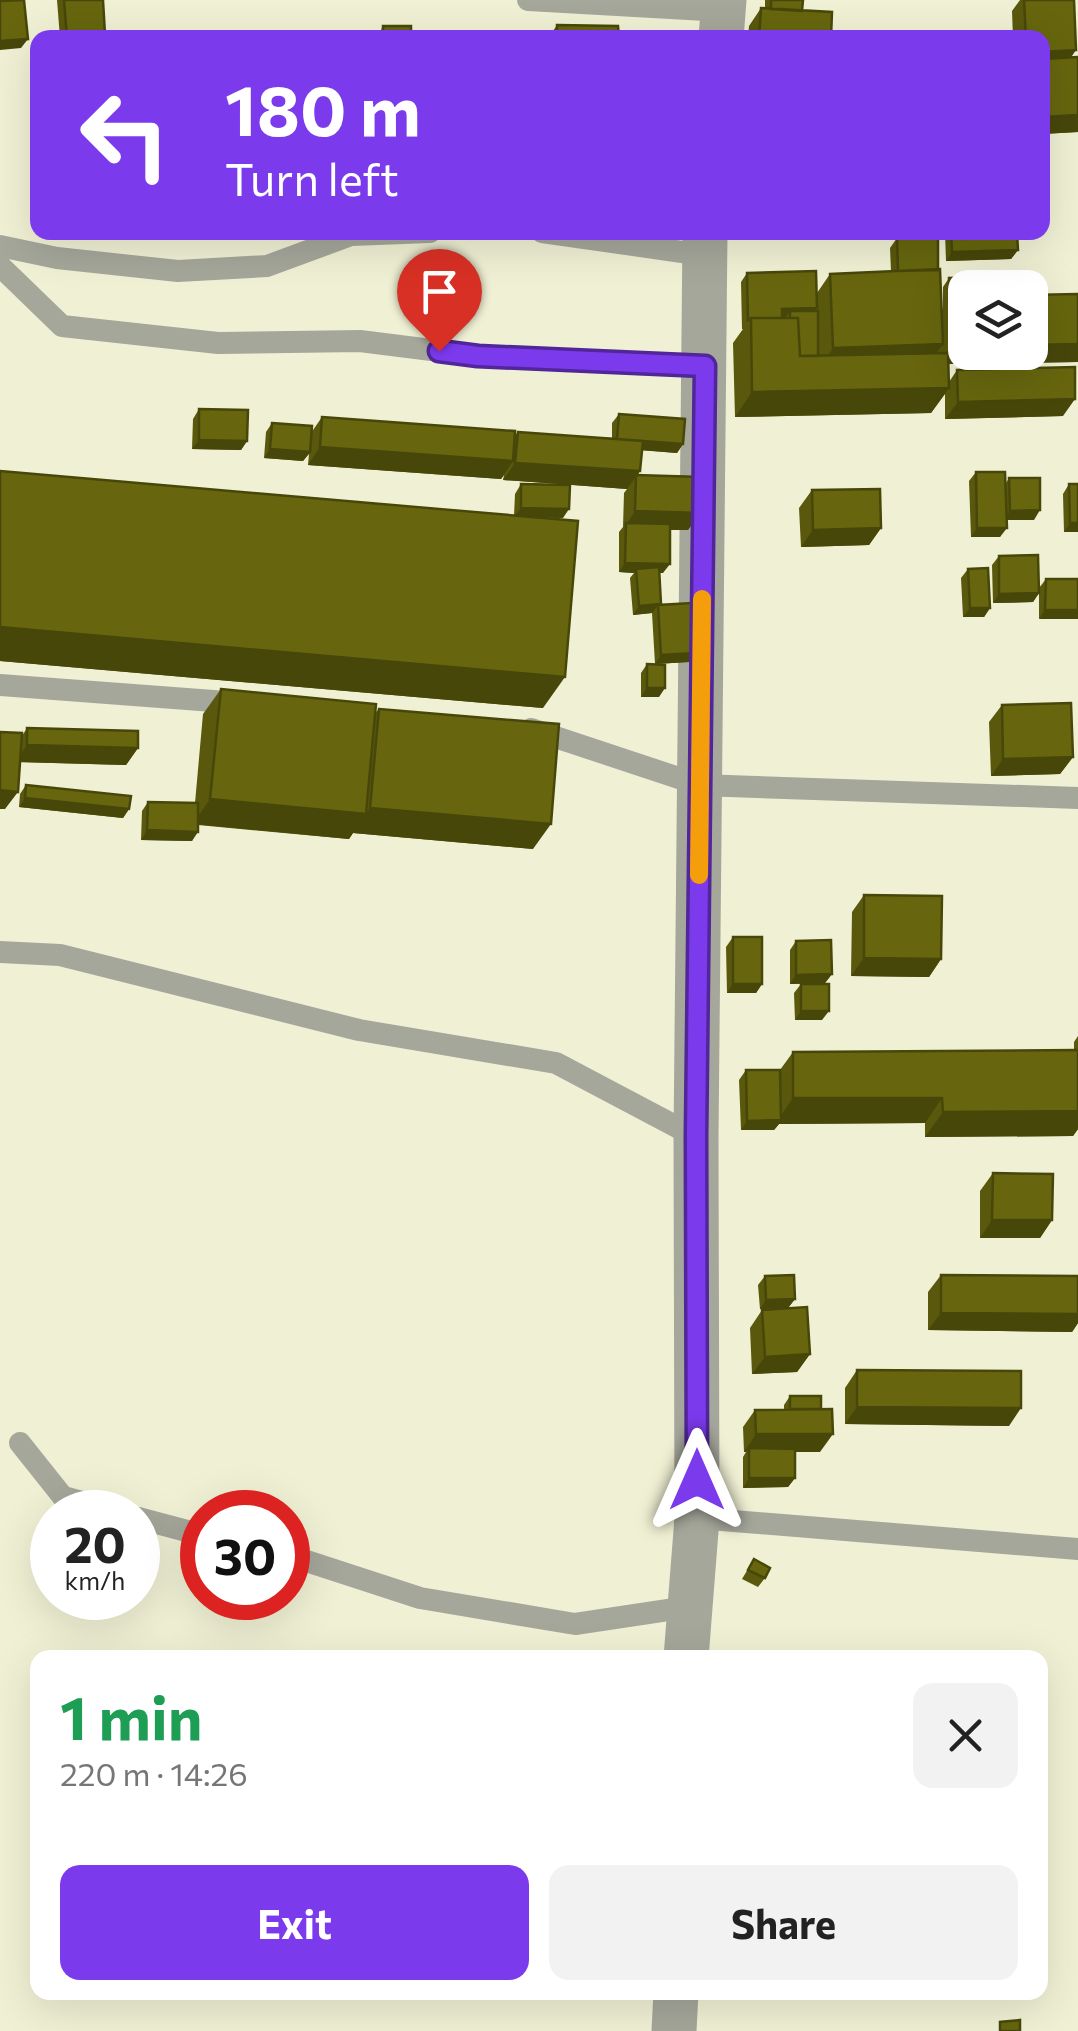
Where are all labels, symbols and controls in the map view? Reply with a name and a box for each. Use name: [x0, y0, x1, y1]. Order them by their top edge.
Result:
text: 180 m: [225, 65, 421, 150]
icon: left: [60, 70, 190, 200]
text: Turn left: [225, 150, 399, 205]
pin: [397, 249, 482, 352]
icon: arrive: [412, 264, 467, 319]
map controls: [948, 270, 1048, 370]
button: layers: [948, 270, 1048, 370]
position arrow: [645, 1428, 749, 1532]
speed limit sign: 30: [180, 1490, 310, 1620]
text: 20: [64, 1512, 126, 1573]
text: km/h: [65, 1565, 125, 1595]
text: 1 min: [60, 1679, 202, 1752]
button: close: [913, 1683, 1018, 1788]
text: 220 m · 14:26: [60, 1753, 248, 1793]
button: Exit: [60, 1865, 529, 1980]
button: Share: [549, 1865, 1018, 1980]

